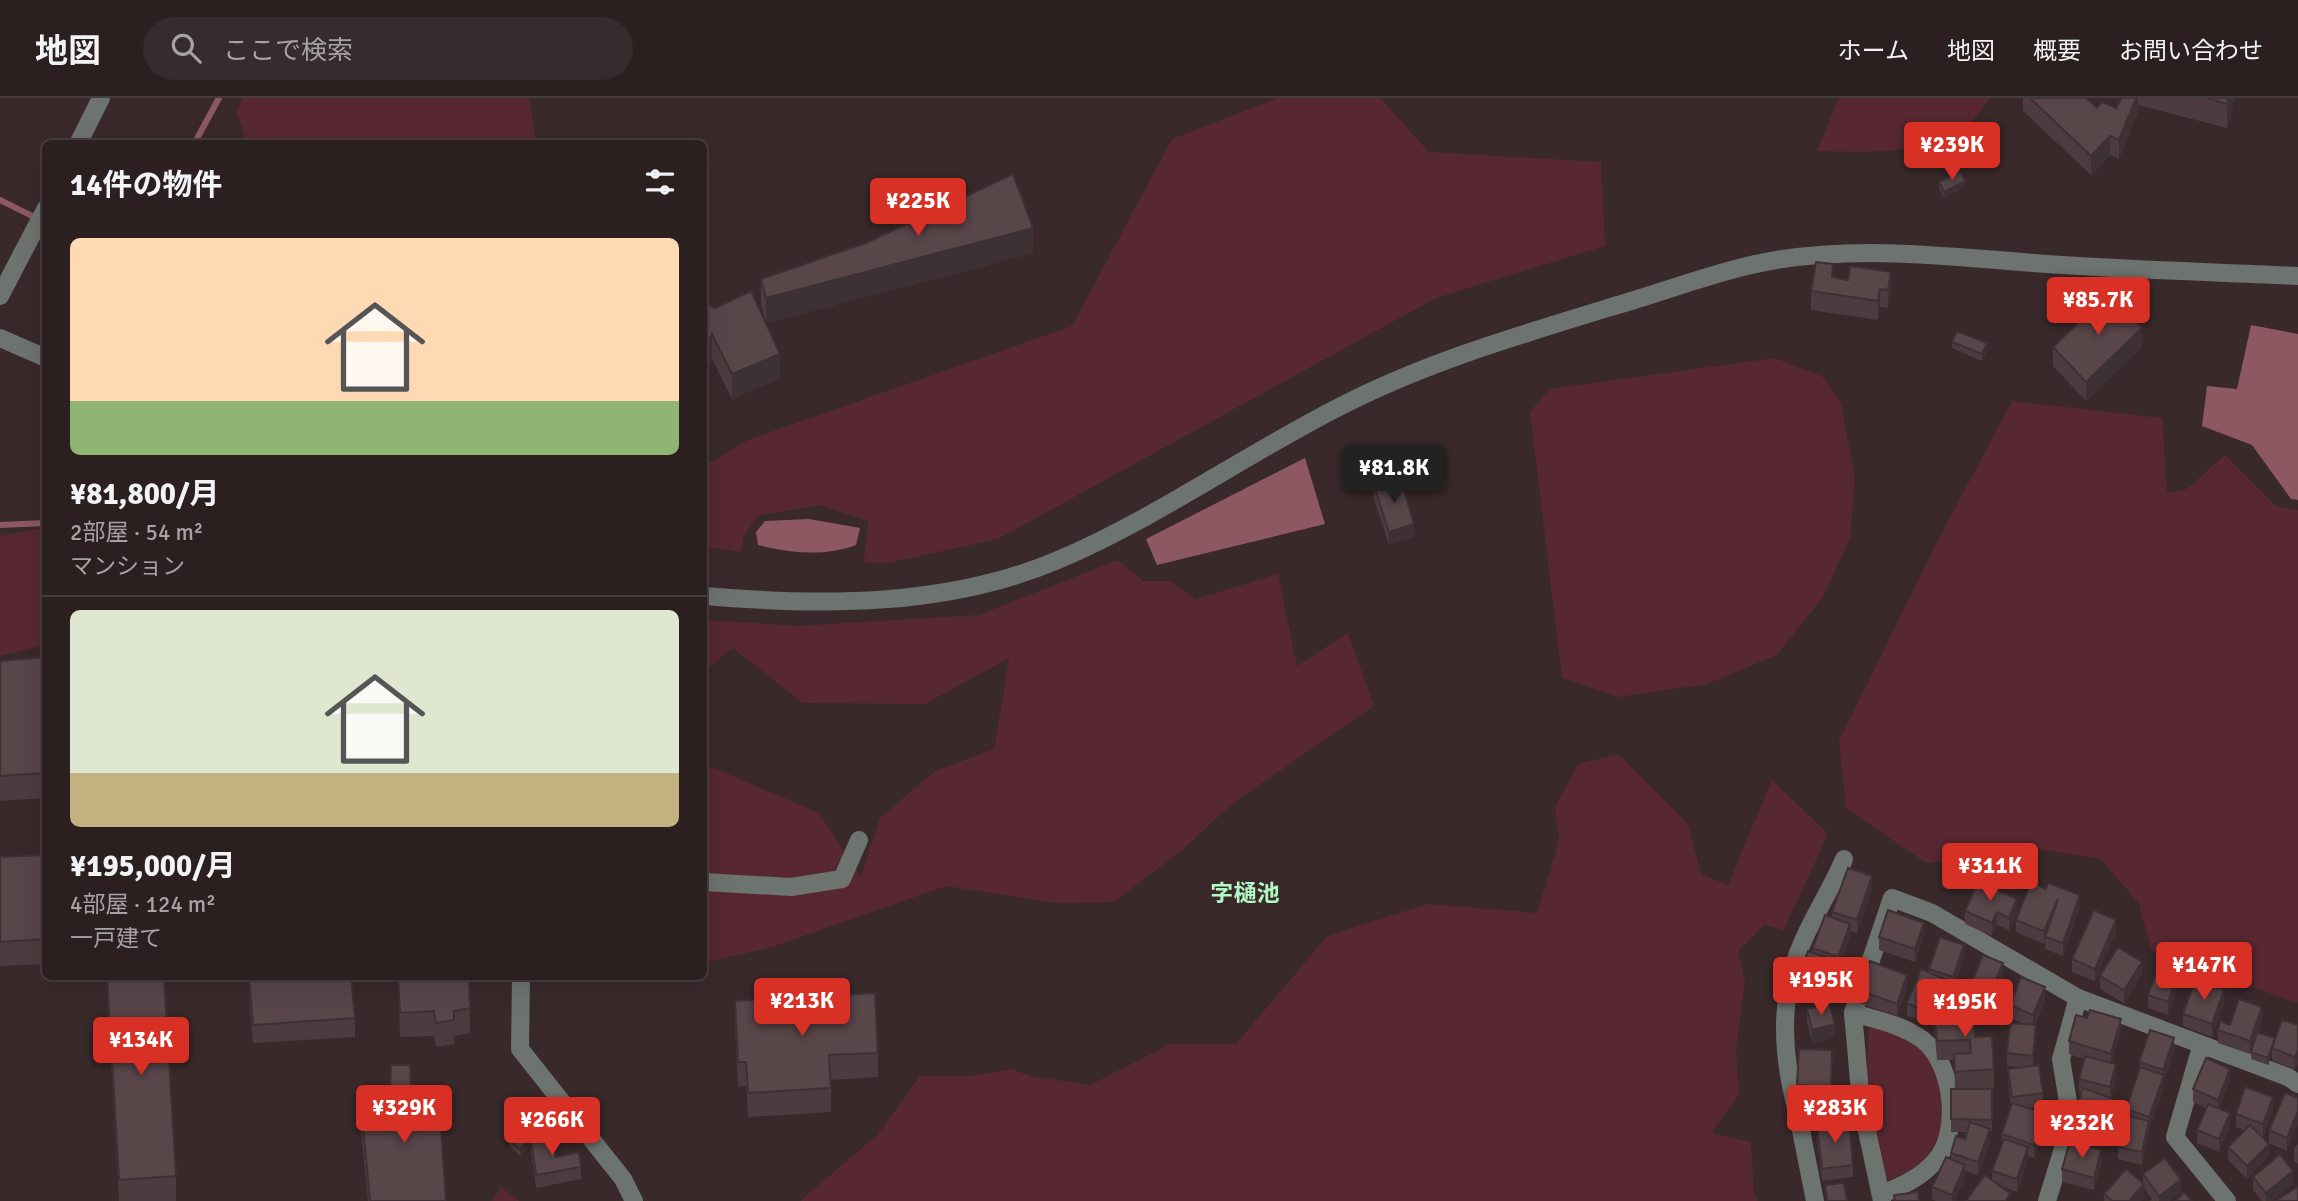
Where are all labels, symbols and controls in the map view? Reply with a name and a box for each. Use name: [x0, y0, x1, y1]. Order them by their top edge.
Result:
search box: [143, 17, 633, 80]
icon: search: [167, 29, 205, 67]
text: 地図: [35, 31, 101, 72]
text: ここで検索: [223, 35, 353, 67]
text: ホーム: [1838, 36, 1909, 66]
text: 地図: [1947, 36, 1995, 66]
text: 概要: [2033, 36, 2081, 66]
text: お問い合わせ: [2119, 36, 2263, 66]
pin: ¥239K: [1903, 122, 2001, 182]
text: ¥239K: [1920, 130, 1984, 159]
icon: filters: [641, 163, 679, 201]
text: 14件の物件: [70, 167, 222, 204]
pin: ¥225K: [869, 178, 967, 238]
text: ¥225K: [886, 186, 950, 215]
pin: ¥85.7K: [2041, 278, 2155, 337]
icon: home: [312, 284, 438, 410]
text: ¥85.7K: [2063, 285, 2133, 314]
pin: ¥81.8K: [1337, 446, 1451, 505]
text: ¥81.8K: [1359, 453, 1429, 482]
text: ¥81,800/月: [70, 476, 220, 513]
text: 2部屋 · 54 m²: [70, 518, 203, 547]
text: マンション: [70, 552, 185, 581]
icon: home: [312, 656, 438, 782]
pin: ¥311K: [1941, 844, 2039, 903]
text: ¥195,000/月: [70, 848, 236, 885]
text: ¥311K: [1958, 851, 2022, 880]
district label: 字樋池: [1211, 879, 1280, 908]
text: 4部屋 · 124 m²: [70, 890, 216, 919]
text: 一戸建て: [70, 924, 162, 953]
pin: ¥147K: [2155, 942, 2253, 1002]
text: ¥147K: [2172, 950, 2236, 979]
pin: ¥195K: [1772, 958, 1870, 1017]
text: ¥195K: [1789, 965, 1853, 994]
pin: ¥213K: [753, 978, 851, 1038]
pin: ¥195K: [1916, 979, 2014, 1039]
text: ¥213K: [770, 986, 834, 1015]
text: ¥195K: [1933, 987, 1997, 1016]
pin: ¥134K: [92, 1018, 190, 1077]
text: ¥134K: [109, 1025, 173, 1054]
pin: ¥329K: [355, 1086, 453, 1145]
pin: ¥283K: [1786, 1086, 1884, 1145]
text: ¥329K: [372, 1093, 436, 1122]
text: ¥283K: [1803, 1093, 1867, 1122]
pin: ¥266K: [503, 1098, 601, 1157]
pin: ¥232K: [2033, 1100, 2131, 1160]
text: ¥266K: [520, 1105, 584, 1134]
text: ¥232K: [2050, 1108, 2114, 1137]

